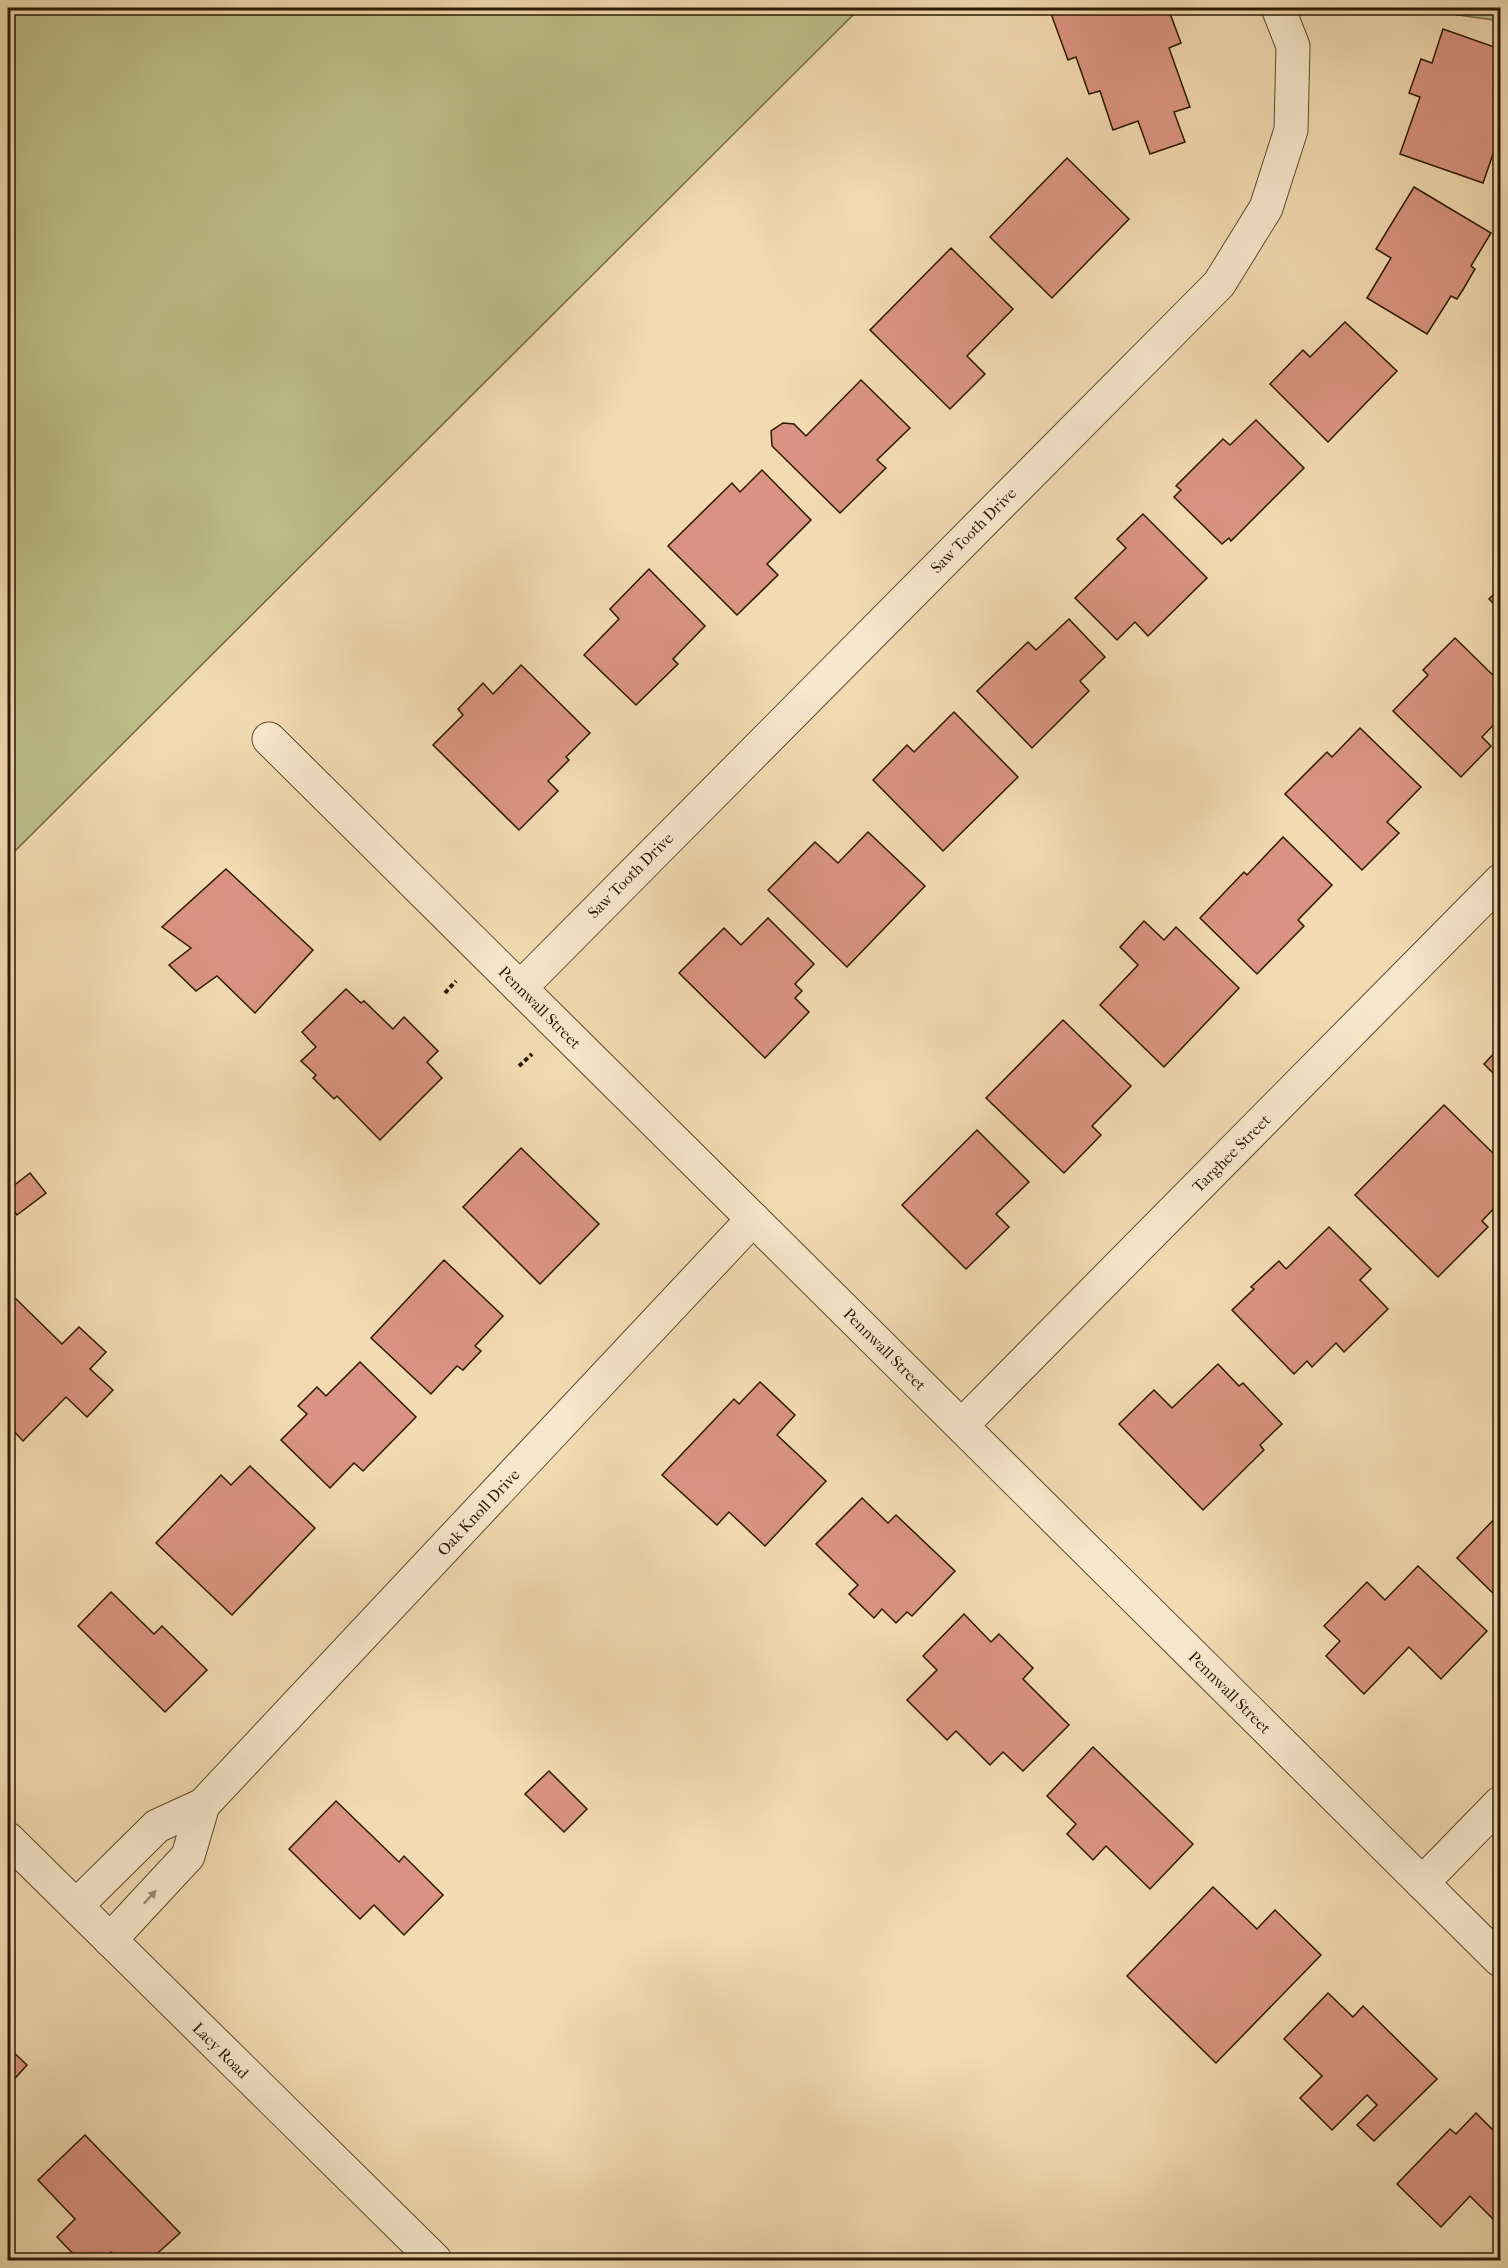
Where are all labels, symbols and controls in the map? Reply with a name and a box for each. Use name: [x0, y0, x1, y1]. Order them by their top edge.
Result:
street label: Saw Tooth Drive: [927, 483, 1020, 577]
street label: Saw Tooth Drive: [584, 828, 677, 922]
street label: Pennwall Street: [494, 962, 585, 1053]
street label: Targhee Street: [1188, 1110, 1275, 1196]
street label: Pennwall Street: [839, 1304, 930, 1395]
street label: Oak Knoll Drive: [433, 1465, 524, 1560]
street label: Pennwall Street: [1184, 1647, 1275, 1738]
one-way arrow: [143, 1890, 156, 1905]
street label: Lacy Road: [189, 2018, 253, 2083]

